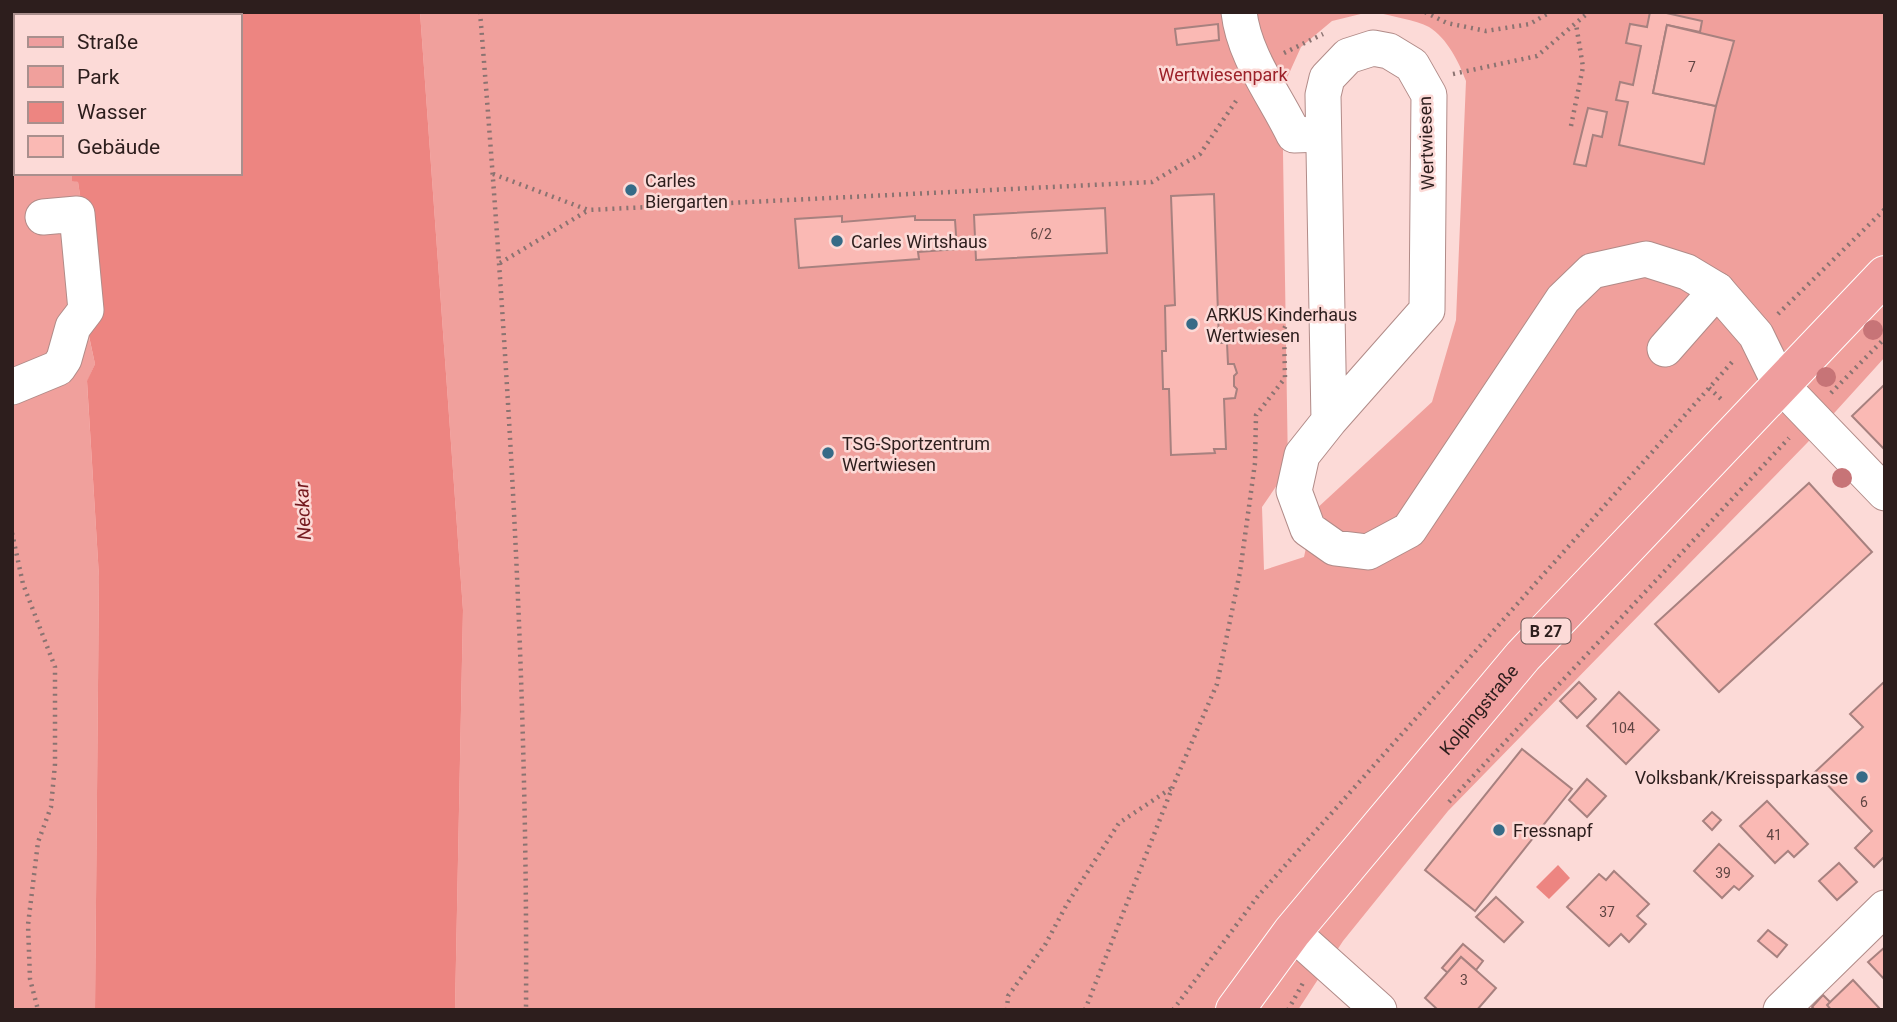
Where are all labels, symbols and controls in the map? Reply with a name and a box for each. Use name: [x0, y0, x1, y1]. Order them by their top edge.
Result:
legend: [14, 14, 242, 175]
text: Straße: [77, 30, 138, 54]
house number: 7: [1688, 59, 1696, 75]
park label: Wertwiesenpark: [1158, 64, 1288, 85]
text: Park: [77, 65, 120, 89]
street label: Wertwiesen: [1414, 96, 1438, 190]
text: Wasser: [77, 100, 147, 124]
text: Gebäude: [77, 135, 160, 159]
place label: Carles Biergarten: [645, 170, 728, 212]
marker: Carles Biergarten: [623, 182, 639, 198]
house number: 6/2: [1030, 226, 1052, 242]
place label: Carles Wirtshaus: [851, 231, 987, 252]
marker: Carles Wirtshaus: [829, 233, 845, 249]
place label: ARKUS Kinderhaus Wertwiesen: [1206, 304, 1357, 346]
marker: ARKUS Kinderhaus Wertwiesen: [1184, 316, 1200, 332]
place label: TSG-Sportzentrum Wertwiesen: [842, 433, 990, 475]
marker: TSG-Sportzentrum Wertwiesen: [820, 445, 836, 461]
water label: Neckar: [290, 481, 316, 541]
road number: B 27: [1522, 618, 1570, 644]
street label: Kolpingstraße: [1435, 660, 1522, 759]
house number: 104: [1611, 720, 1635, 736]
place label: Volksbank/Kreissparkasse: [1635, 767, 1848, 788]
marker: Volksbank/Kreissparkasse: [1854, 769, 1870, 785]
house number: 6: [1860, 794, 1868, 810]
place label: Fressnapf: [1513, 820, 1594, 841]
marker: Fressnapf: [1491, 822, 1507, 838]
house number: 41: [1766, 827, 1782, 843]
house number: 39: [1715, 865, 1731, 881]
house number: 37: [1599, 904, 1615, 920]
house number: 3: [1460, 972, 1468, 988]

